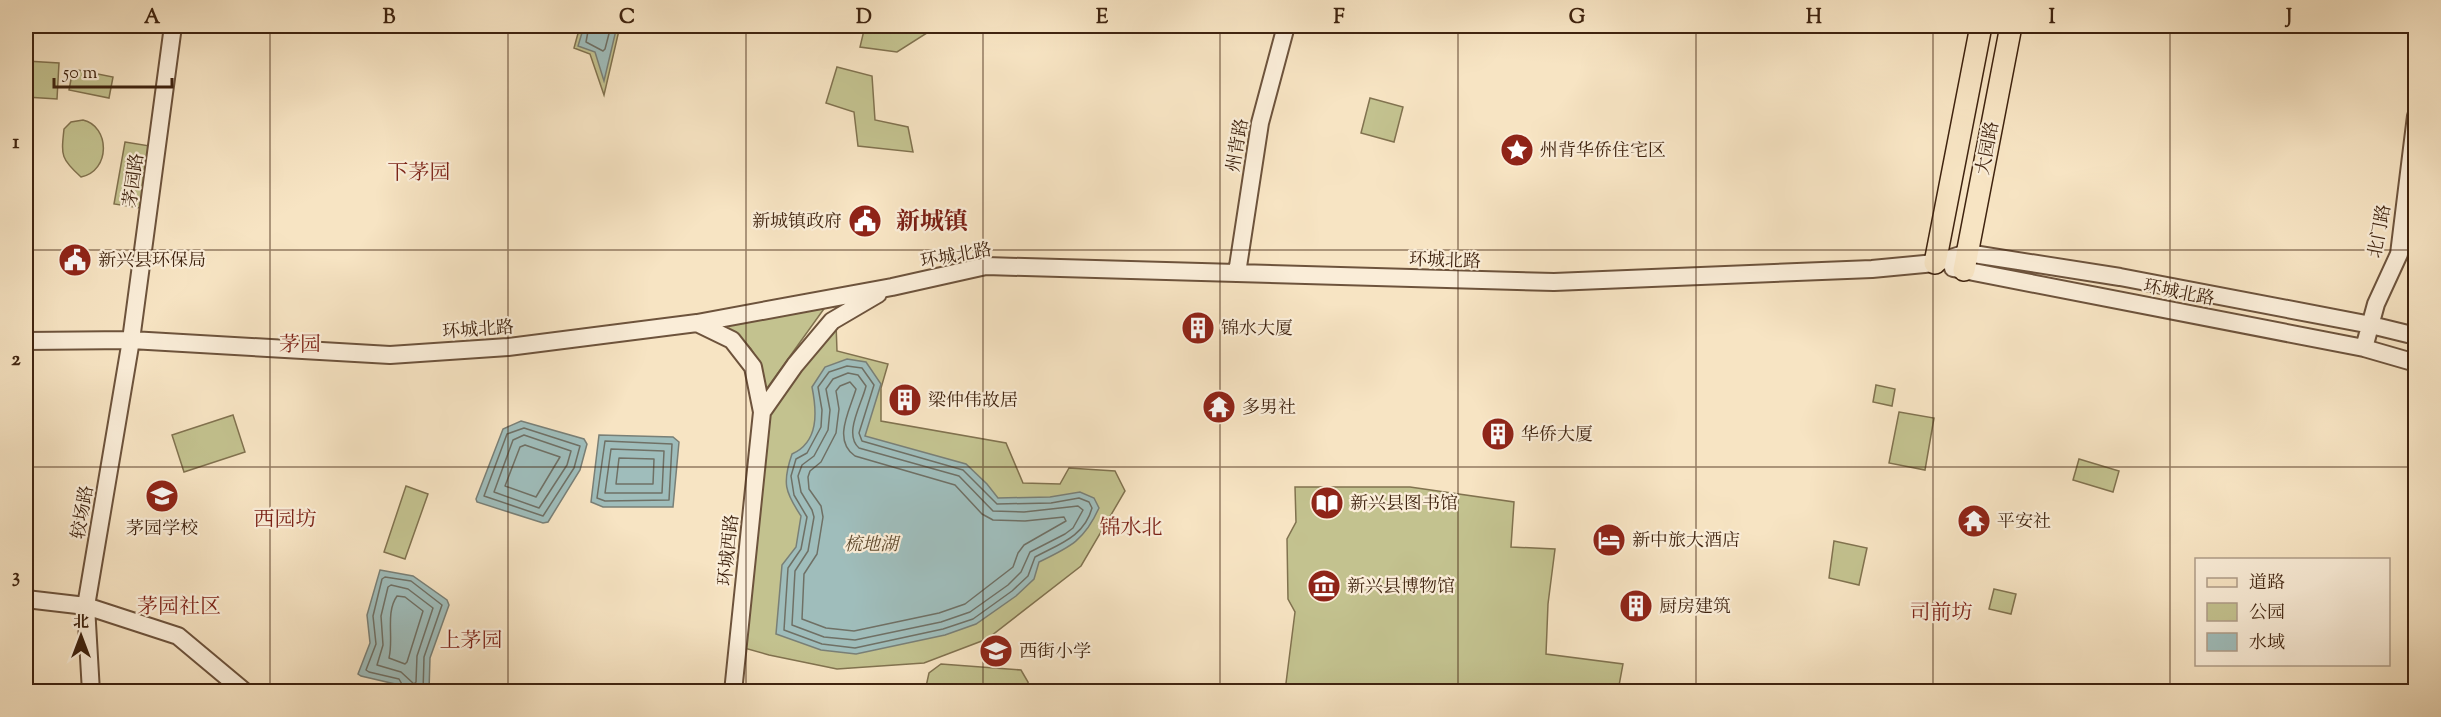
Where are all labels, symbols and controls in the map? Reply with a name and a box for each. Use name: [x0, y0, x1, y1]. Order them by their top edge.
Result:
text: A: [144, 4, 161, 33]
text: B: [383, 4, 396, 33]
text: C: [619, 4, 635, 33]
text: D: [856, 4, 872, 33]
text: E: [1096, 4, 1109, 33]
text: F: [1333, 4, 1345, 33]
text: G: [1569, 4, 1586, 33]
text: H: [1806, 4, 1822, 33]
text: I: [2049, 4, 2056, 33]
text: J: [2284, 4, 2292, 33]
scale bar: [54, 51, 172, 89]
text: 50 m: [62, 61, 98, 87]
street label: 州背路: [1221, 117, 1256, 174]
street label: 大园路: [1971, 119, 2007, 177]
text: 1: [13, 129, 20, 158]
place icon: 州背华侨住宅区: [1499, 132, 1535, 168]
place label: 州背华侨住宅区: [1540, 139, 1666, 165]
street label: 茅园路: [118, 152, 152, 209]
district label: 下茅园: [388, 159, 451, 189]
street label: 北门路: [2363, 202, 2399, 260]
public building icon: 新城镇政府: [847, 203, 883, 239]
district label: 新城镇: [896, 206, 968, 240]
place label: 新城镇政府: [752, 210, 842, 236]
street label: 环城北路: [919, 238, 994, 276]
public building icon: 新兴县环保局: [57, 242, 93, 278]
street label: 环城北路: [1408, 248, 1481, 276]
place label: 新兴县环保局: [98, 249, 206, 275]
street label: 环城北路: [2141, 274, 2216, 314]
building icon: 锦水大厦: [1180, 310, 1216, 346]
street label: 环城北路: [441, 316, 515, 346]
place label: 锦水大厦: [1221, 317, 1293, 343]
district label: 茅园: [279, 331, 321, 361]
text: 2: [11, 346, 21, 375]
building icon: 梁仲伟故居: [887, 382, 923, 418]
place label: 梁仲伟故居: [928, 389, 1018, 415]
temple icon: 多男社: [1201, 389, 1237, 425]
place label: 多男社: [1242, 396, 1296, 422]
building icon: 华侨大厦: [1480, 416, 1516, 452]
place label: 华侨大厦: [1521, 423, 1593, 449]
school or university icon: 茅园学校: [144, 478, 180, 514]
street label: 较场路: [66, 484, 101, 541]
library icon: 新兴县图书馆: [1309, 485, 1345, 521]
place label: 新兴县图书馆: [1350, 492, 1458, 518]
temple icon: 平安社: [1956, 503, 1992, 539]
district label: 西园坊: [254, 506, 317, 536]
place label: 平安社: [1997, 510, 2051, 536]
street label: 环城西路: [713, 513, 747, 587]
district label: 锦水北: [1100, 514, 1163, 544]
place label: 茅园学校: [126, 517, 198, 543]
hotel icon: 新中旅大酒店: [1591, 522, 1627, 558]
place label: 新中旅大酒店: [1632, 529, 1740, 555]
park label: 梳地湖: [844, 533, 901, 559]
legend: [2195, 558, 2390, 666]
text: 3: [12, 563, 20, 592]
museum icon: 新兴县博物馆: [1306, 568, 1342, 604]
text: 道路: [2249, 571, 2285, 597]
place label: 新兴县博物馆: [1347, 575, 1455, 601]
building icon: 厨房建筑: [1618, 588, 1654, 624]
district label: 茅园社区: [137, 593, 221, 623]
place label: 厨房建筑: [1659, 595, 1731, 621]
district label: 司前坊: [1910, 599, 1973, 629]
text: 公园: [2249, 601, 2285, 627]
north arrow: [51, 606, 111, 666]
text: 北: [73, 612, 89, 635]
district label: 上茅园: [440, 627, 503, 657]
text: 水域: [2249, 631, 2285, 657]
school or university icon: 西街小学: [978, 633, 1014, 669]
place label: 西街小学: [1019, 640, 1091, 666]

